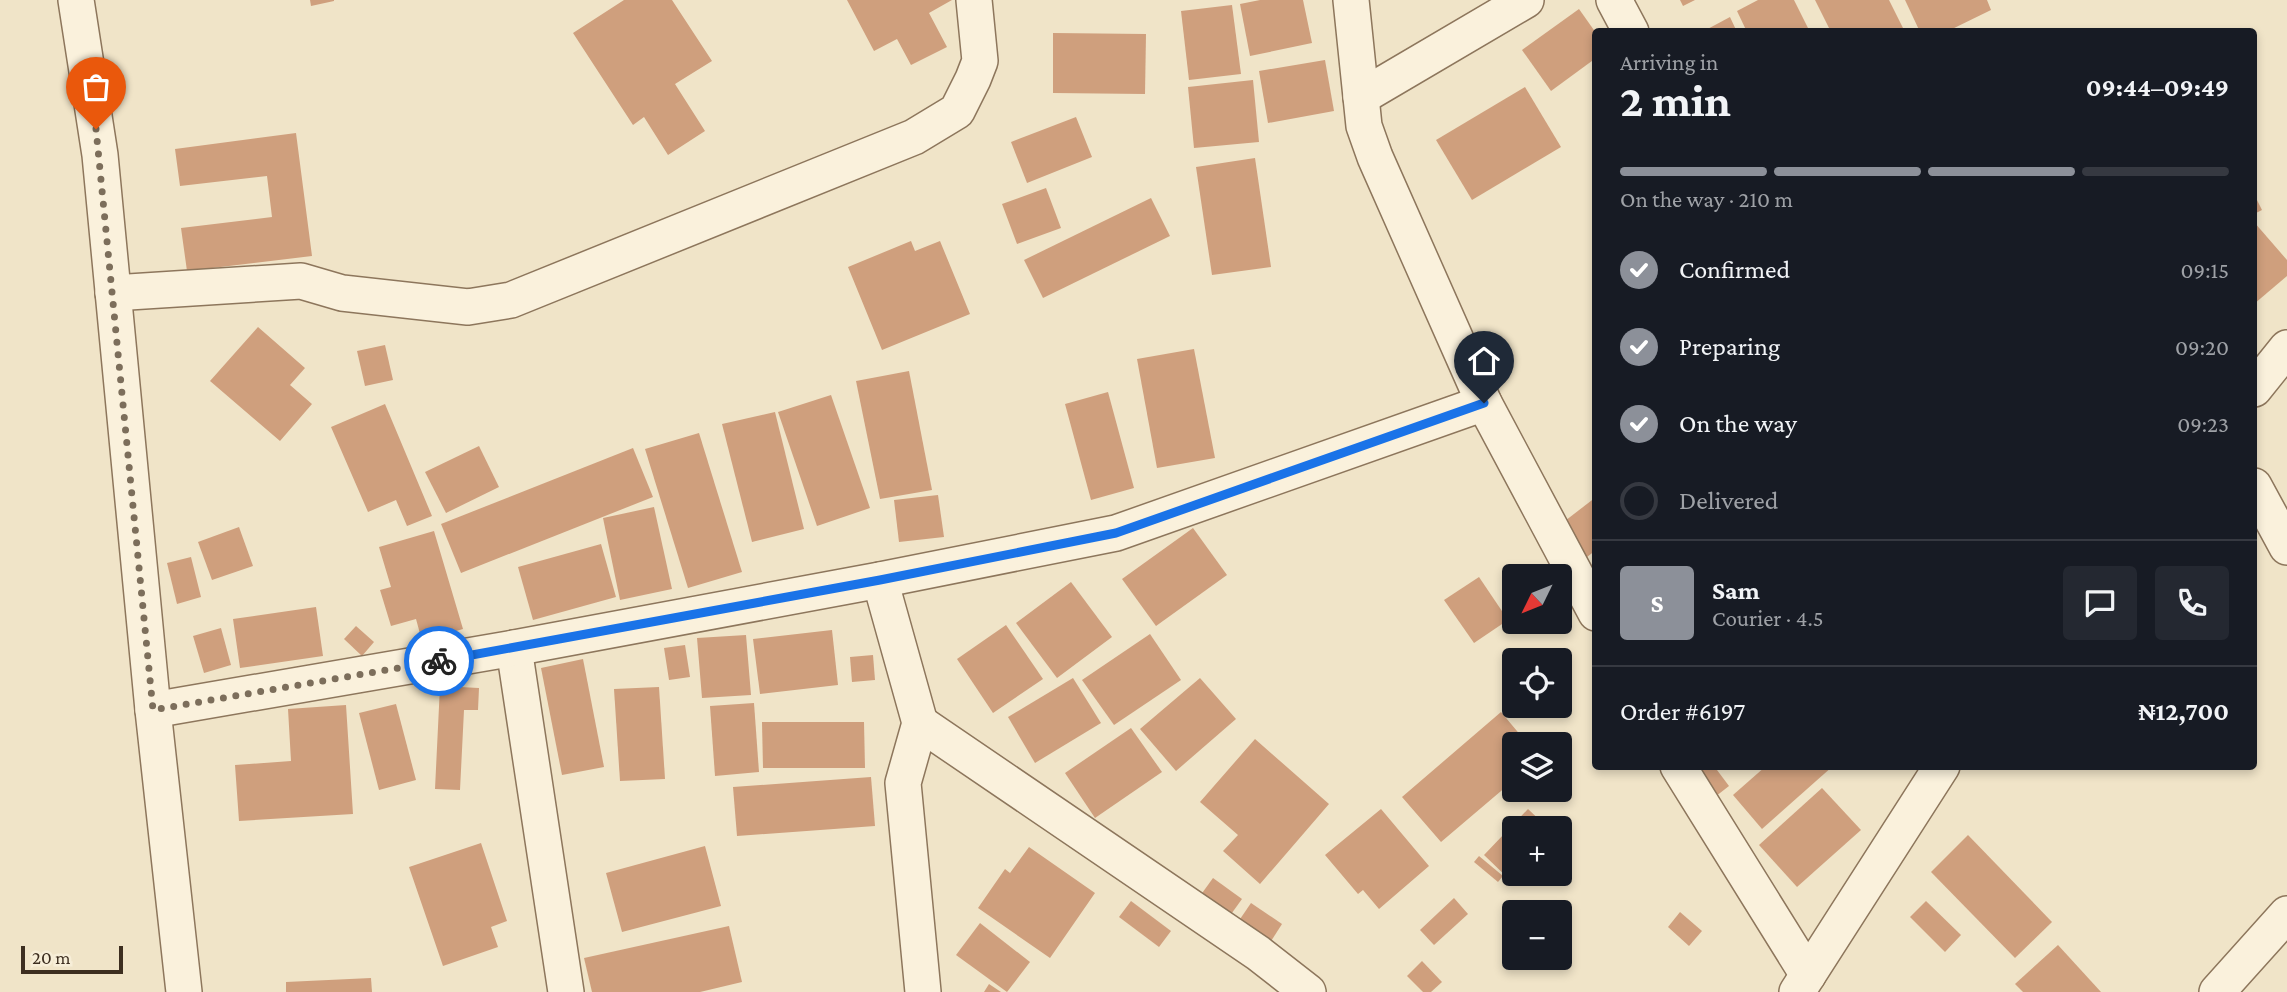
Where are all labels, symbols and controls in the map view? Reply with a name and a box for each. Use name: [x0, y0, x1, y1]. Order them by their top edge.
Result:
text: Arriving in: [1620, 49, 1718, 75]
pin: [66, 57, 126, 129]
icon: bag: [77, 68, 115, 106]
text: 09:44–09:49: [2086, 73, 2229, 102]
text: 2 min: [1620, 75, 1731, 126]
text: On the way · 210 m: [1620, 186, 1793, 212]
icon: check: [1620, 251, 1658, 289]
text: Confirmed: [1679, 255, 1790, 284]
text: 09:15: [2181, 257, 2229, 283]
icon: check: [1620, 328, 1658, 366]
pin: [1454, 331, 1514, 403]
text: Preparing: [1679, 332, 1780, 361]
text: 09:20: [2175, 334, 2229, 360]
icon: home: [1465, 342, 1503, 380]
icon: check: [1620, 405, 1658, 443]
text: On the way: [1679, 409, 1797, 438]
text: 09:23: [2177, 411, 2229, 437]
text: Delivered: [1679, 486, 1778, 515]
north arrow: [1502, 564, 1572, 634]
map controls: [1502, 564, 1572, 970]
button: chat: [2063, 566, 2137, 640]
button: phone: [2155, 566, 2229, 640]
text: Sam: [1712, 576, 1760, 605]
text: S: [1651, 589, 1664, 618]
text: Courier · 4.5: [1712, 605, 1824, 631]
courier: [404, 626, 474, 696]
icon: bike: [420, 642, 458, 680]
button: locate: [1502, 648, 1572, 718]
text: Order #6197: [1620, 697, 1745, 726]
text: ₦12,700: [2138, 697, 2229, 726]
button: layers: [1502, 732, 1572, 802]
button: +: [1502, 816, 1572, 886]
button: −: [1502, 900, 1572, 970]
scale bar: [21, 943, 122, 975]
text: 20 m: [32, 947, 71, 968]

